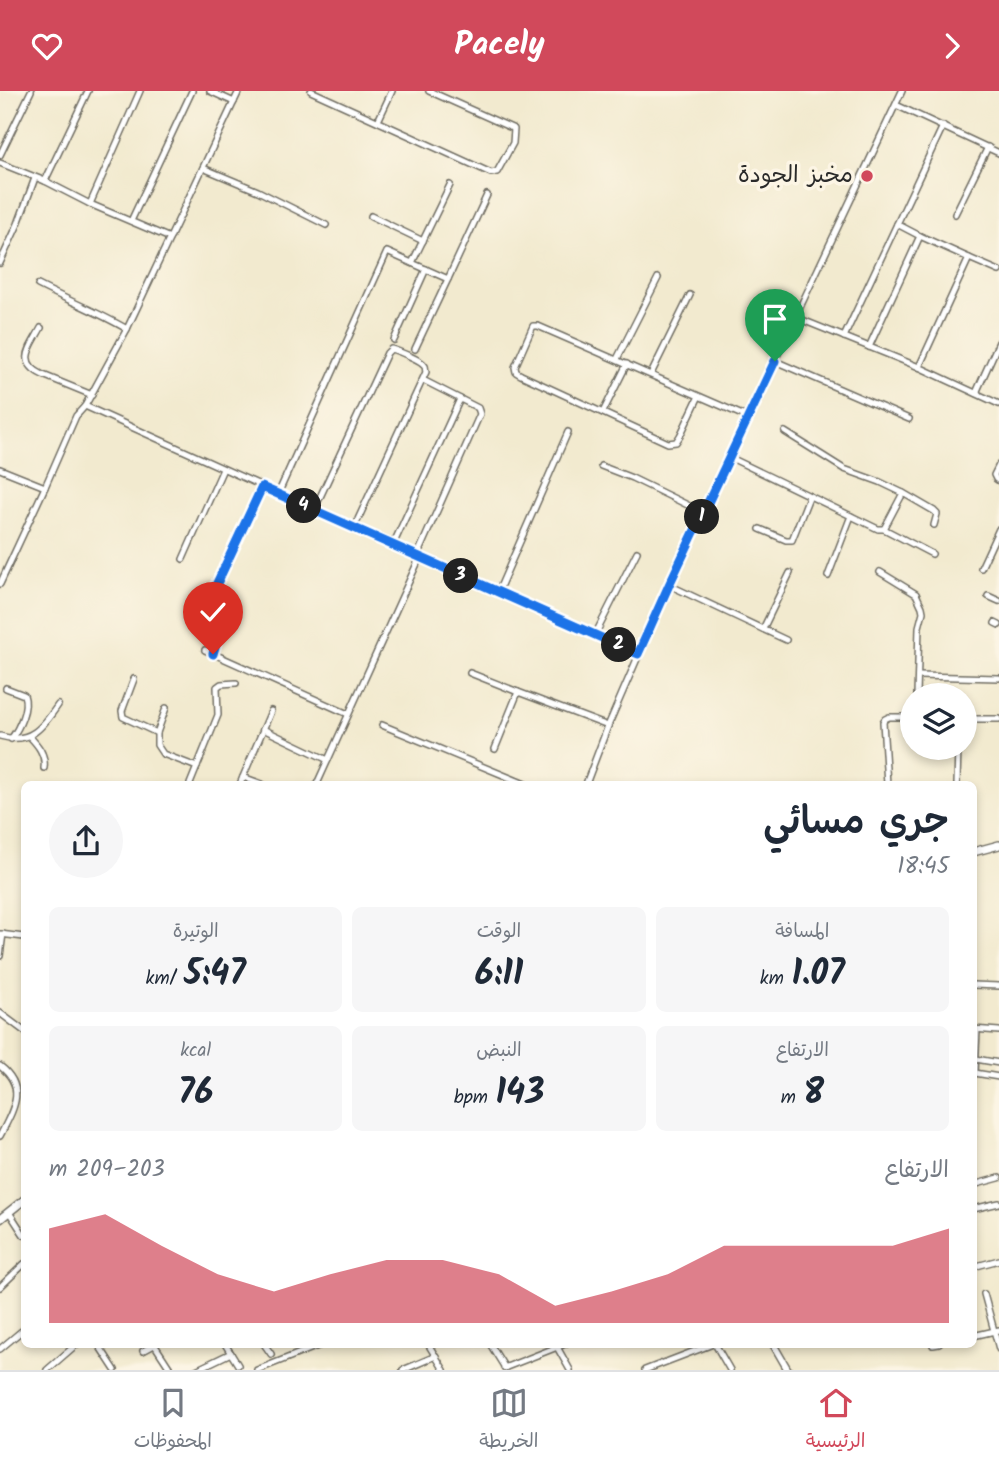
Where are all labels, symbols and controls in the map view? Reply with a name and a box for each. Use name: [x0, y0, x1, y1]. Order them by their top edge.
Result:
text: Pacely: [454, 20, 545, 71]
icon: heart: [28, 27, 66, 65]
icon: forward: [933, 27, 971, 65]
place label: مخبز الجودة: [738, 158, 853, 194]
marker: مخبز الجودة: [859, 168, 875, 184]
pin: [745, 289, 805, 361]
icon: arrive: [756, 300, 794, 338]
pin: 4: [286, 489, 322, 523]
text: 4: [298, 490, 309, 520]
pin: 1: [684, 499, 720, 535]
text: 1: [699, 501, 704, 531]
pin: 3: [444, 559, 478, 594]
text: 3: [455, 560, 466, 590]
pin: [183, 582, 243, 654]
icon: check: [194, 593, 232, 631]
pin: 2: [602, 627, 636, 663]
text: 2: [613, 629, 624, 659]
map controls: [900, 683, 977, 760]
button: layers: [900, 683, 977, 760]
text: جري مسائي: [763, 793, 949, 853]
button: share: [49, 804, 123, 878]
text: 18:45: [897, 849, 949, 885]
text: الوتيرة: [173, 917, 219, 947]
text: الوقت: [477, 917, 521, 947]
text: المسافة: [775, 917, 829, 947]
text: 5:47: [184, 947, 246, 1003]
text: 6:11: [475, 947, 523, 1003]
text: 1.07: [792, 947, 845, 1003]
text: /km: [146, 964, 184, 994]
text: km: [760, 964, 792, 994]
text: kcal: [180, 1036, 211, 1066]
text: النبض: [476, 1036, 522, 1066]
text: الارتفاع: [776, 1036, 829, 1066]
text: 76: [178, 1066, 213, 1122]
text: 143: [496, 1066, 544, 1122]
text: 8: [803, 1066, 824, 1122]
text: bpm: [454, 1083, 496, 1113]
text: m: [781, 1083, 803, 1113]
text: 203–209 m: [49, 1152, 165, 1188]
text: الارتفاع: [885, 1153, 949, 1189]
tab: المحفوظات: [134, 1384, 212, 1457]
tab: الخريطة: [479, 1384, 538, 1457]
tab: الرئيسية: [806, 1384, 865, 1457]

